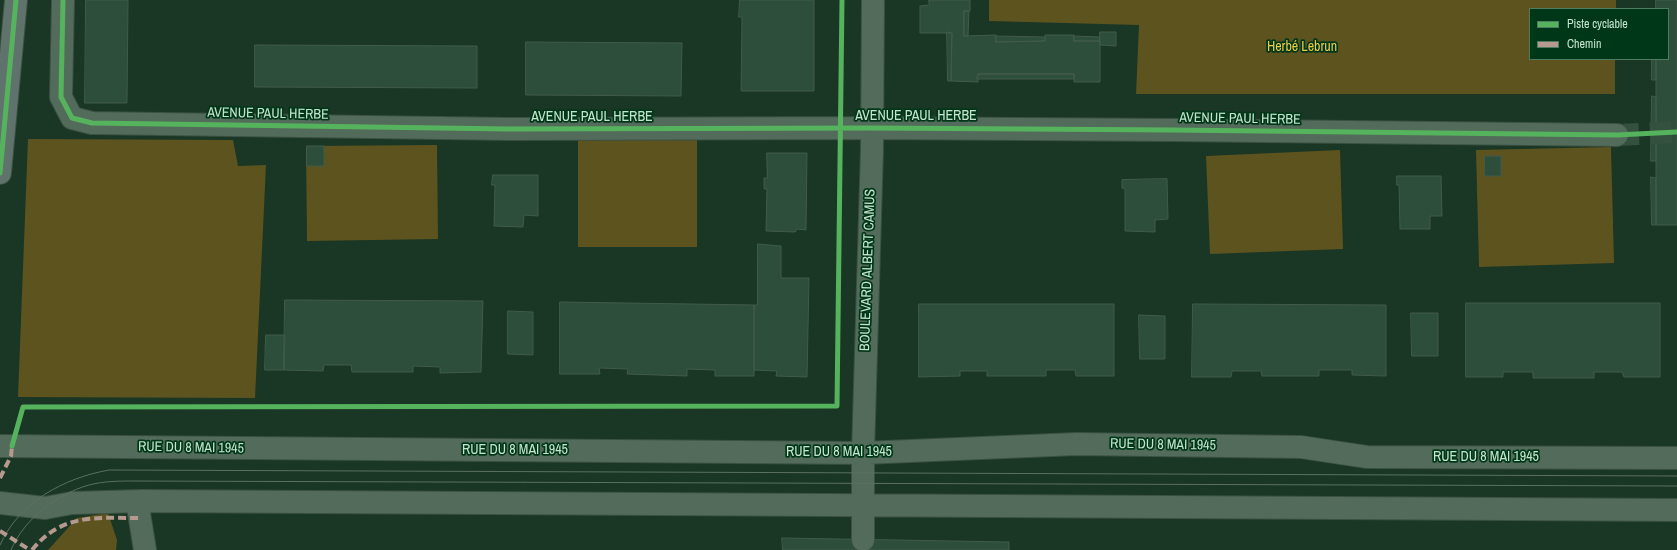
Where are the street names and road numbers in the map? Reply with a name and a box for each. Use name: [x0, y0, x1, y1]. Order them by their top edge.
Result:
street label: AVENUE PAUL HERBE: [207, 105, 329, 123]
street label: AVENUE PAUL HERBE: [855, 108, 977, 124]
street label: AVENUE PAUL HERBE: [531, 109, 653, 125]
street label: AVENUE PAUL HERBE: [1179, 110, 1301, 128]
street label: BOULEVARD ALBERT CAMUS: [857, 189, 879, 351]
street label: RUE DU 8 MAI 1945: [1110, 436, 1216, 454]
street label: RUE DU 8 MAI 1945: [138, 439, 244, 457]
street label: RUE DU 8 MAI 1945: [462, 442, 568, 458]
street label: RUE DU 8 MAI 1945: [786, 444, 892, 460]
street label: RUE DU 8 MAI 1945: [1433, 449, 1539, 465]

